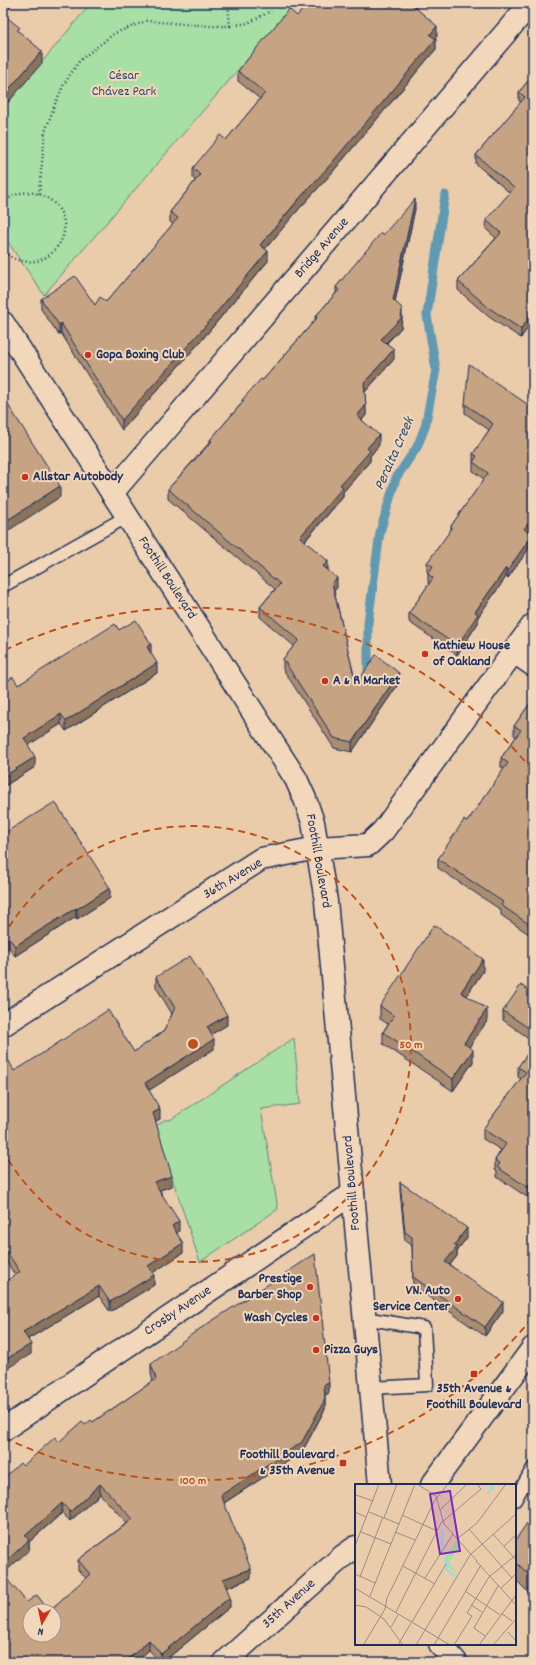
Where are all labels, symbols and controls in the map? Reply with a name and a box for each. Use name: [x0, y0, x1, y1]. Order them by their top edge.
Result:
park label: César Chávez Park: [92, 66, 157, 102]
street label: Bridge Avenue: [290, 213, 354, 283]
place label: Gopa Boxing Club: [96, 345, 184, 365]
marker: Gopa Boxing Club: [83, 350, 93, 360]
water label: Peralta Creek: [369, 412, 422, 494]
place label: Allstar Autobody: [33, 467, 124, 487]
marker: Allstar Autobody: [20, 472, 30, 482]
street label: Foothill Boulevard: [133, 533, 201, 623]
place label: Kathiew House of Oakland: [433, 636, 510, 672]
marker: Kathiew House of Oakland: [420, 649, 430, 659]
place label: A & R Market: [333, 671, 401, 691]
marker: A & R Market: [320, 676, 330, 686]
street label: Foothill Boulevard: [300, 812, 336, 910]
street label: 36th Avenue: [199, 853, 267, 905]
centre of rings: [186, 1037, 200, 1051]
text: 50 m: [399, 1037, 423, 1054]
street label: Foothill Boulevard: [338, 1135, 366, 1231]
place label: Prestige Barber Shop: [238, 1269, 303, 1305]
street label: Crosby Avenue: [140, 1281, 216, 1341]
place label: VN. Auto Service Center: [373, 1281, 451, 1317]
marker: Prestige Barber Shop: [305, 1282, 315, 1292]
marker: VN. Auto Service Center: [453, 1294, 463, 1304]
place label: Wash Cycles: [244, 1308, 308, 1328]
marker: Wash Cycles: [311, 1313, 321, 1323]
place label: Pizza Guys: [324, 1340, 378, 1360]
marker: Pizza Guys: [311, 1345, 321, 1355]
marker: 35th Avenue & Foothill Boulevard: [469, 1369, 479, 1379]
place label: 35th Avenue & Foothill Boulevard: [426, 1379, 522, 1415]
place label: Foothill Boulevard & 35th Avenue: [240, 1445, 335, 1481]
marker: Foothill Boulevard & 35th Avenue: [338, 1458, 348, 1468]
text: 100 m: [180, 1473, 206, 1490]
inset map: [355, 1484, 516, 1645]
street label: 35th Avenue: [258, 1575, 320, 1633]
north arrow: [22, 1603, 62, 1643]
text: N: [36, 1622, 45, 1639]

